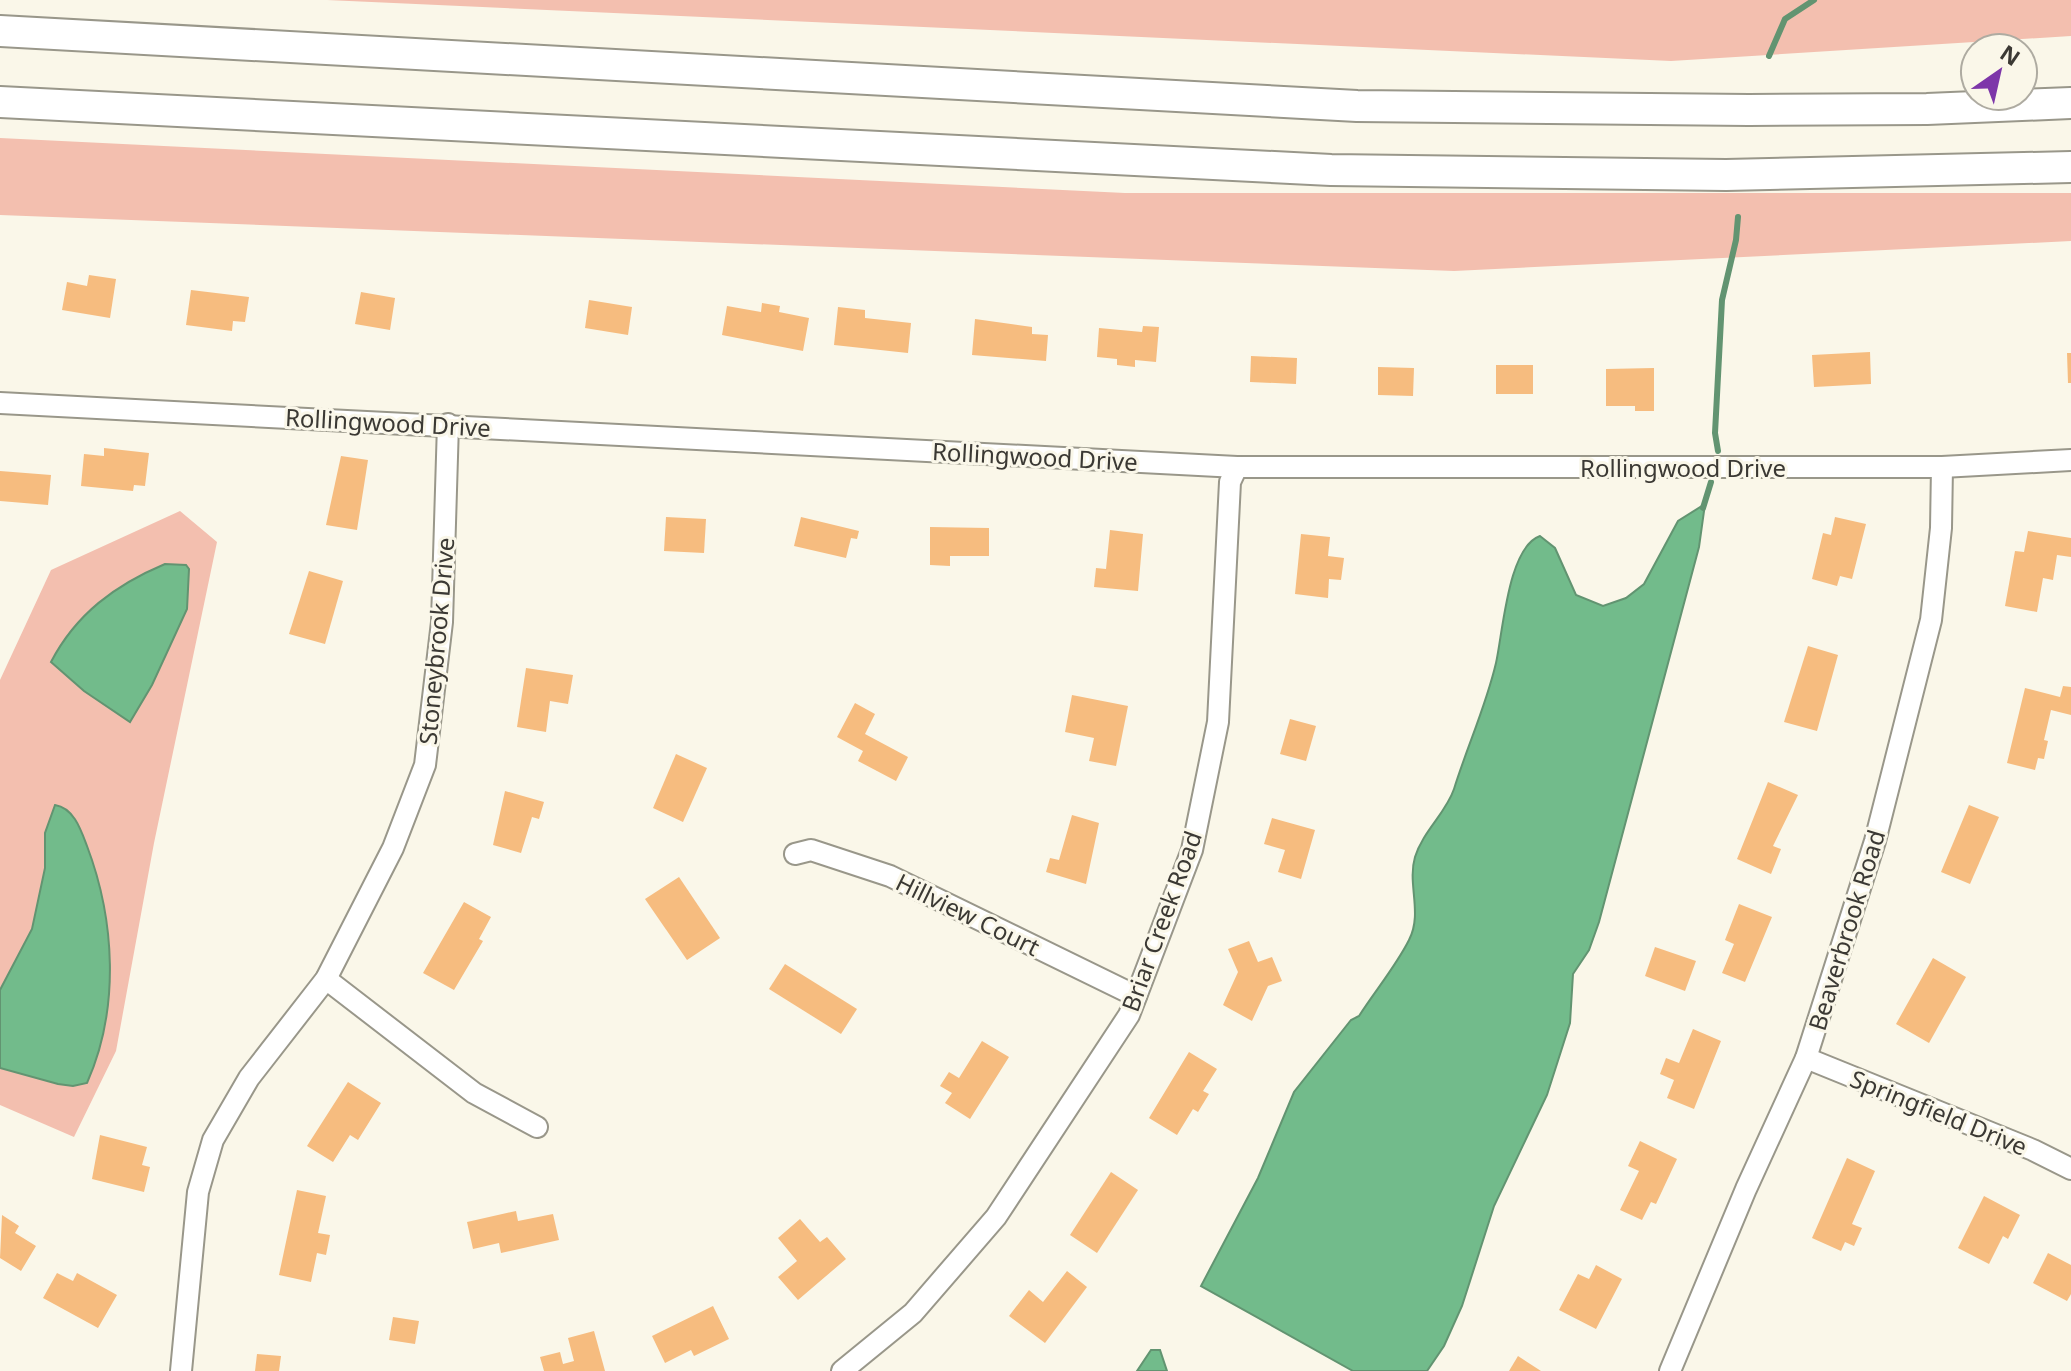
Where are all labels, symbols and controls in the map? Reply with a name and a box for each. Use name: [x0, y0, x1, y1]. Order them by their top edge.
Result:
north arrow: [1959, 32, 2039, 112]
text: N: [1995, 37, 2027, 72]
street label: Rollingwood Drive: [284, 400, 492, 444]
street label: Rollingwood Drive: [931, 434, 1139, 478]
street label: Rollingwood Drive: [1580, 451, 1786, 484]
street label: Stoneybrook Drive: [410, 536, 462, 746]
street label: Briar Creek Road: [1113, 826, 1209, 1016]
street label: Beaverbrook Road: [1800, 826, 1892, 1034]
street label: Hillview Court: [891, 865, 1046, 963]
street label: Springfield Drive: [1846, 1061, 2032, 1163]

